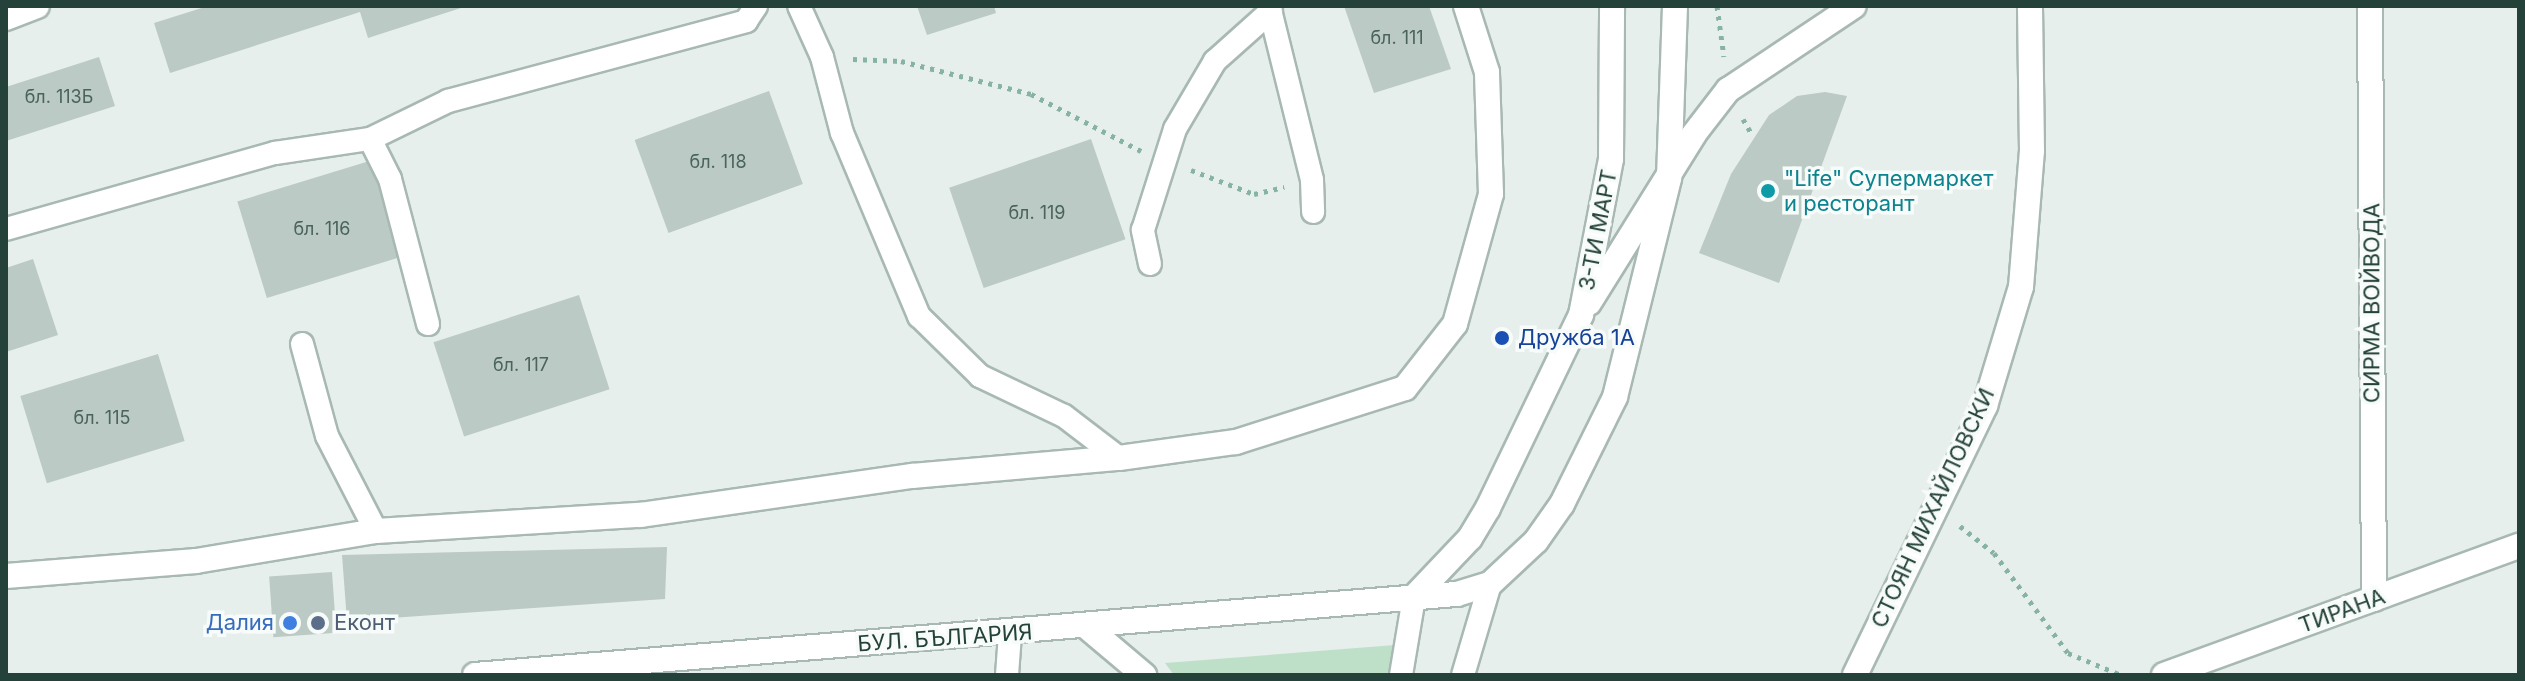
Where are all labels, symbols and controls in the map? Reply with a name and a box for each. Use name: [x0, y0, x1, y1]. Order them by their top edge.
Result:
house number: бл. 111: [1370, 27, 1424, 49]
house number: бл. 113Б: [25, 86, 93, 108]
house number: бл. 118: [689, 151, 747, 173]
place label: "Life" Супермаркет и ресторант: [1784, 165, 1993, 216]
street label: 3-ТИ МАРТ: [1573, 167, 1623, 293]
marker: "Life" Супермаркет и ресторант: [1759, 182, 1777, 200]
house number: бл. 119: [1008, 202, 1066, 224]
street label: СИРМА ВОЙВОДА: [2359, 203, 2385, 403]
house number: бл. 116: [293, 218, 351, 240]
place label: Дружба 1A: [1518, 325, 1635, 351]
marker: Дружба 1A: [1493, 329, 1511, 347]
house number: бл. 117: [493, 354, 549, 376]
street label: СТОЯН МИХАЙЛОВСКИ: [1866, 384, 2000, 632]
house number: бл. 115: [74, 407, 130, 429]
street label: ТИРАНА: [2295, 583, 2389, 639]
place label: Далия: [206, 610, 274, 636]
place label: Еконт: [334, 610, 395, 636]
marker: Далия: [281, 614, 299, 632]
marker: Еконт: [309, 614, 327, 632]
street label: БУЛ. БЪЛГАРИЯ: [857, 619, 1033, 657]

